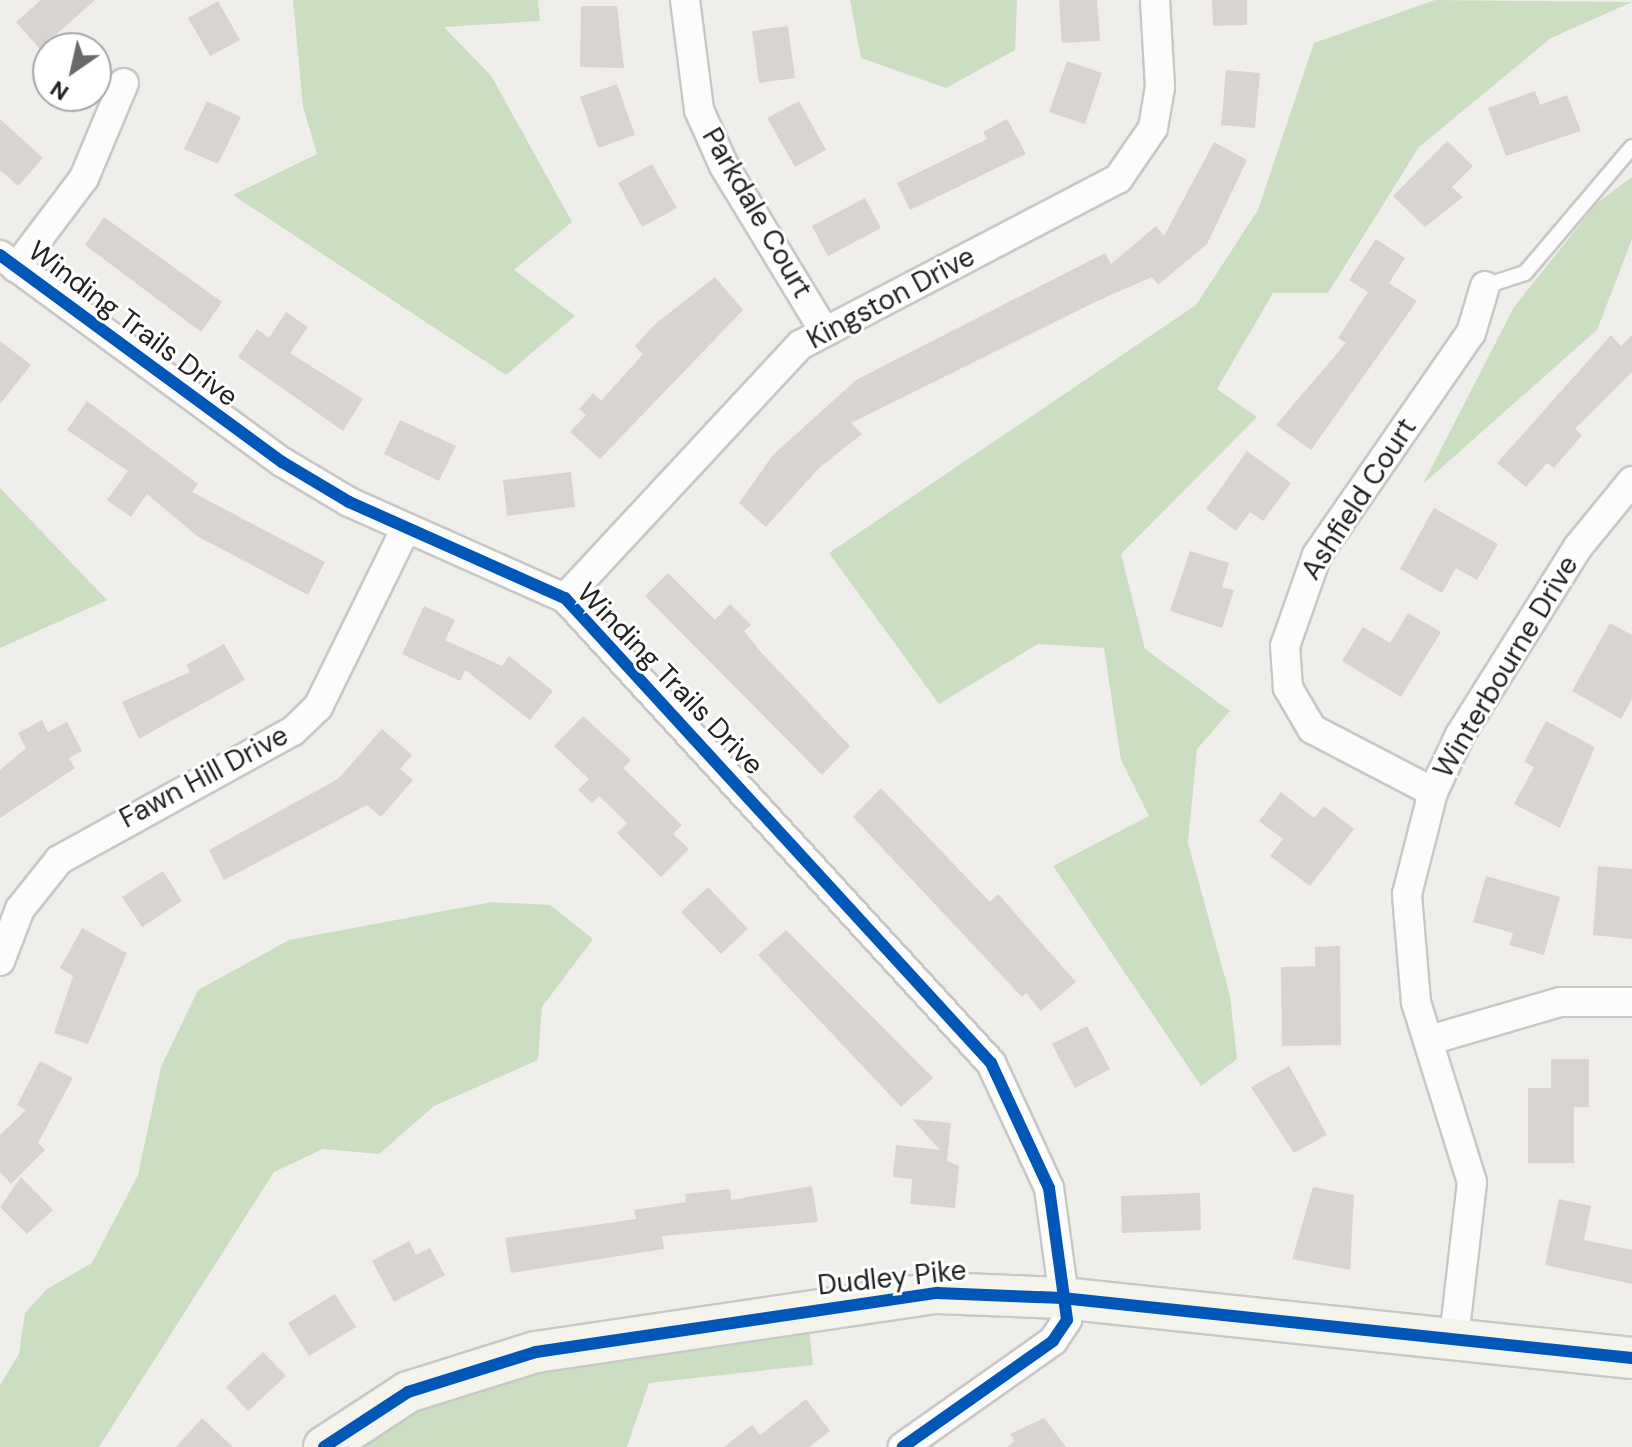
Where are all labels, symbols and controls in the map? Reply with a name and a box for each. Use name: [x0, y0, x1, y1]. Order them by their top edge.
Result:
north arrow: [32, 32, 112, 112]
text: N: [45, 74, 74, 107]
street label: Parkdale Court: [695, 122, 819, 304]
street label: Winding Trails Drive: [22, 234, 244, 414]
street label: Kingston Drive: [801, 240, 981, 356]
street label: Ashfield Court: [1294, 412, 1424, 586]
street label: Winterbourne Drive: [1426, 550, 1586, 784]
street label: Winding Trails Drive: [570, 576, 770, 782]
street label: Fawn Hill Drive: [114, 719, 294, 835]
street label: Dudley Pike: [816, 1253, 968, 1303]

